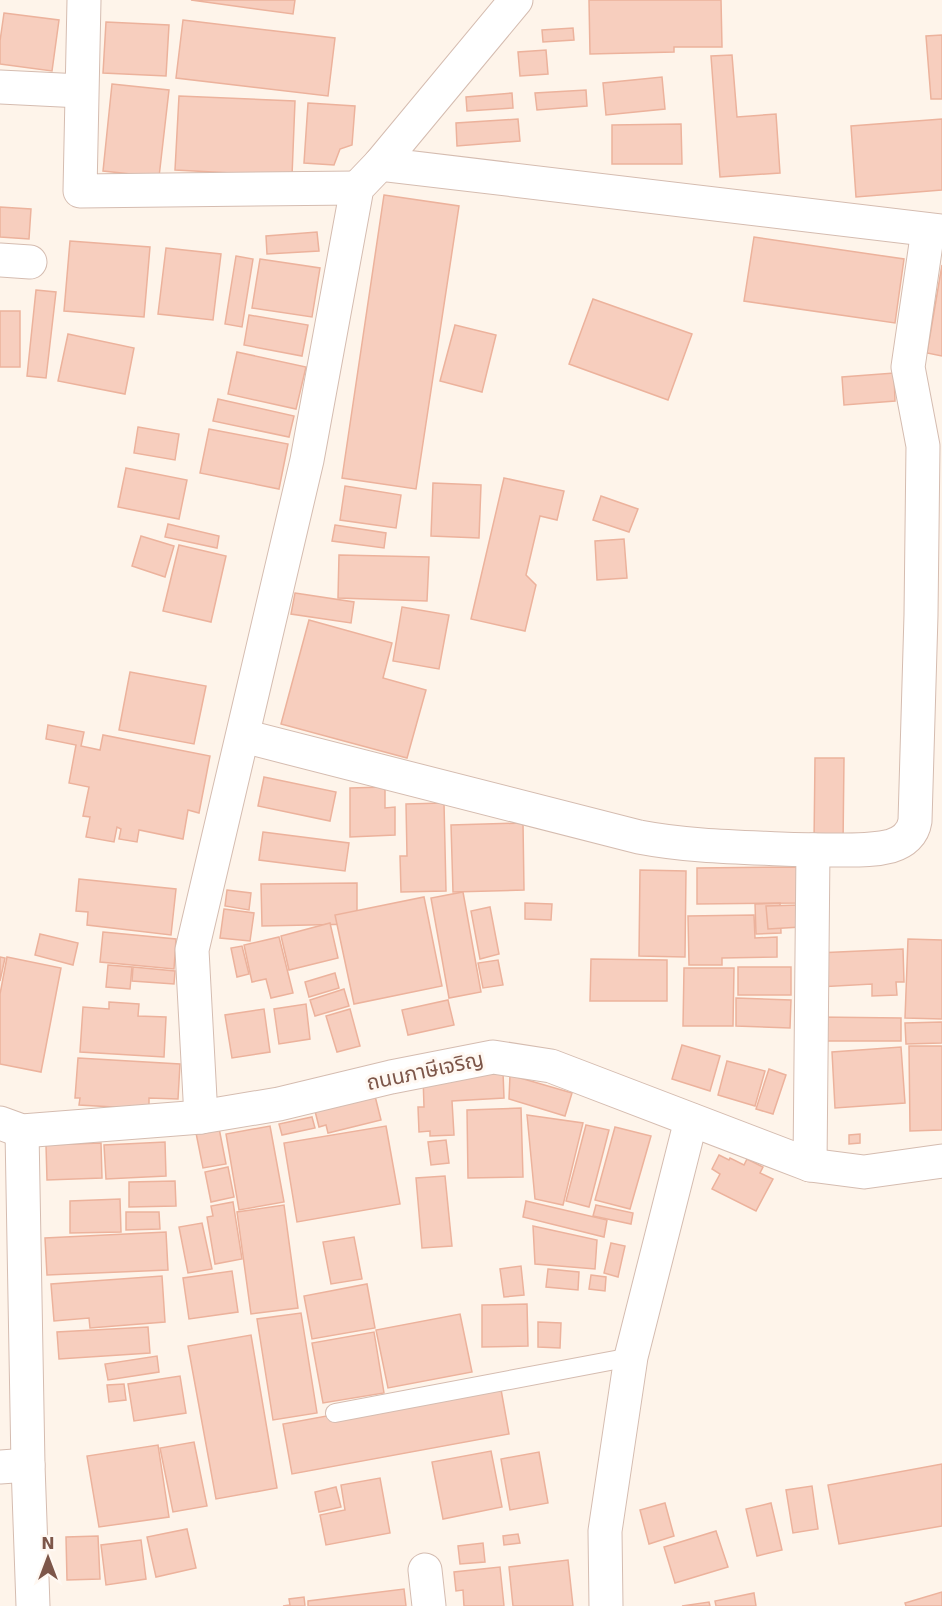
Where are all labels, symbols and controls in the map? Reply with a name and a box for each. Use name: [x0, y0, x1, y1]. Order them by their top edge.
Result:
street label: ถนนภาษีเจริญ: [364, 1047, 486, 1095]
north arrow: [18, 1528, 78, 1588]
text: N: [41, 1534, 55, 1553]

